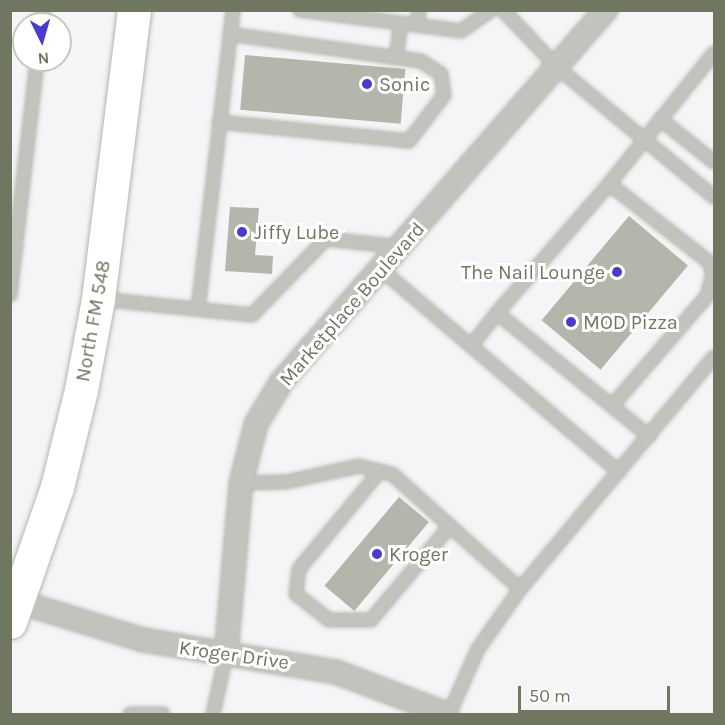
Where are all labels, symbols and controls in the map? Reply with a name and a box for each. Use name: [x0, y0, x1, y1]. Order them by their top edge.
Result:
north arrow: [12, 12, 72, 72]
text: N: [37, 48, 50, 68]
place label: Sonic: [379, 72, 430, 96]
marker: Sonic: [360, 77, 374, 91]
street label: Marketplace Boulevard: [274, 217, 430, 391]
place label: Jiffy Lube: [254, 220, 339, 244]
marker: Jiffy Lube: [235, 225, 249, 239]
street label: North FM 548: [70, 258, 116, 384]
place label: The Nail Lounge: [461, 260, 605, 284]
marker: The Nail Lounge: [610, 265, 624, 279]
place label: MOD Pizza: [583, 310, 678, 334]
marker: MOD Pizza: [564, 315, 578, 329]
place label: Kroger: [389, 542, 448, 566]
marker: Kroger: [370, 547, 384, 561]
street label: Kroger Drive: [178, 635, 290, 675]
scale bar: [521, 674, 672, 712]
text: 50 m: [529, 685, 571, 707]

